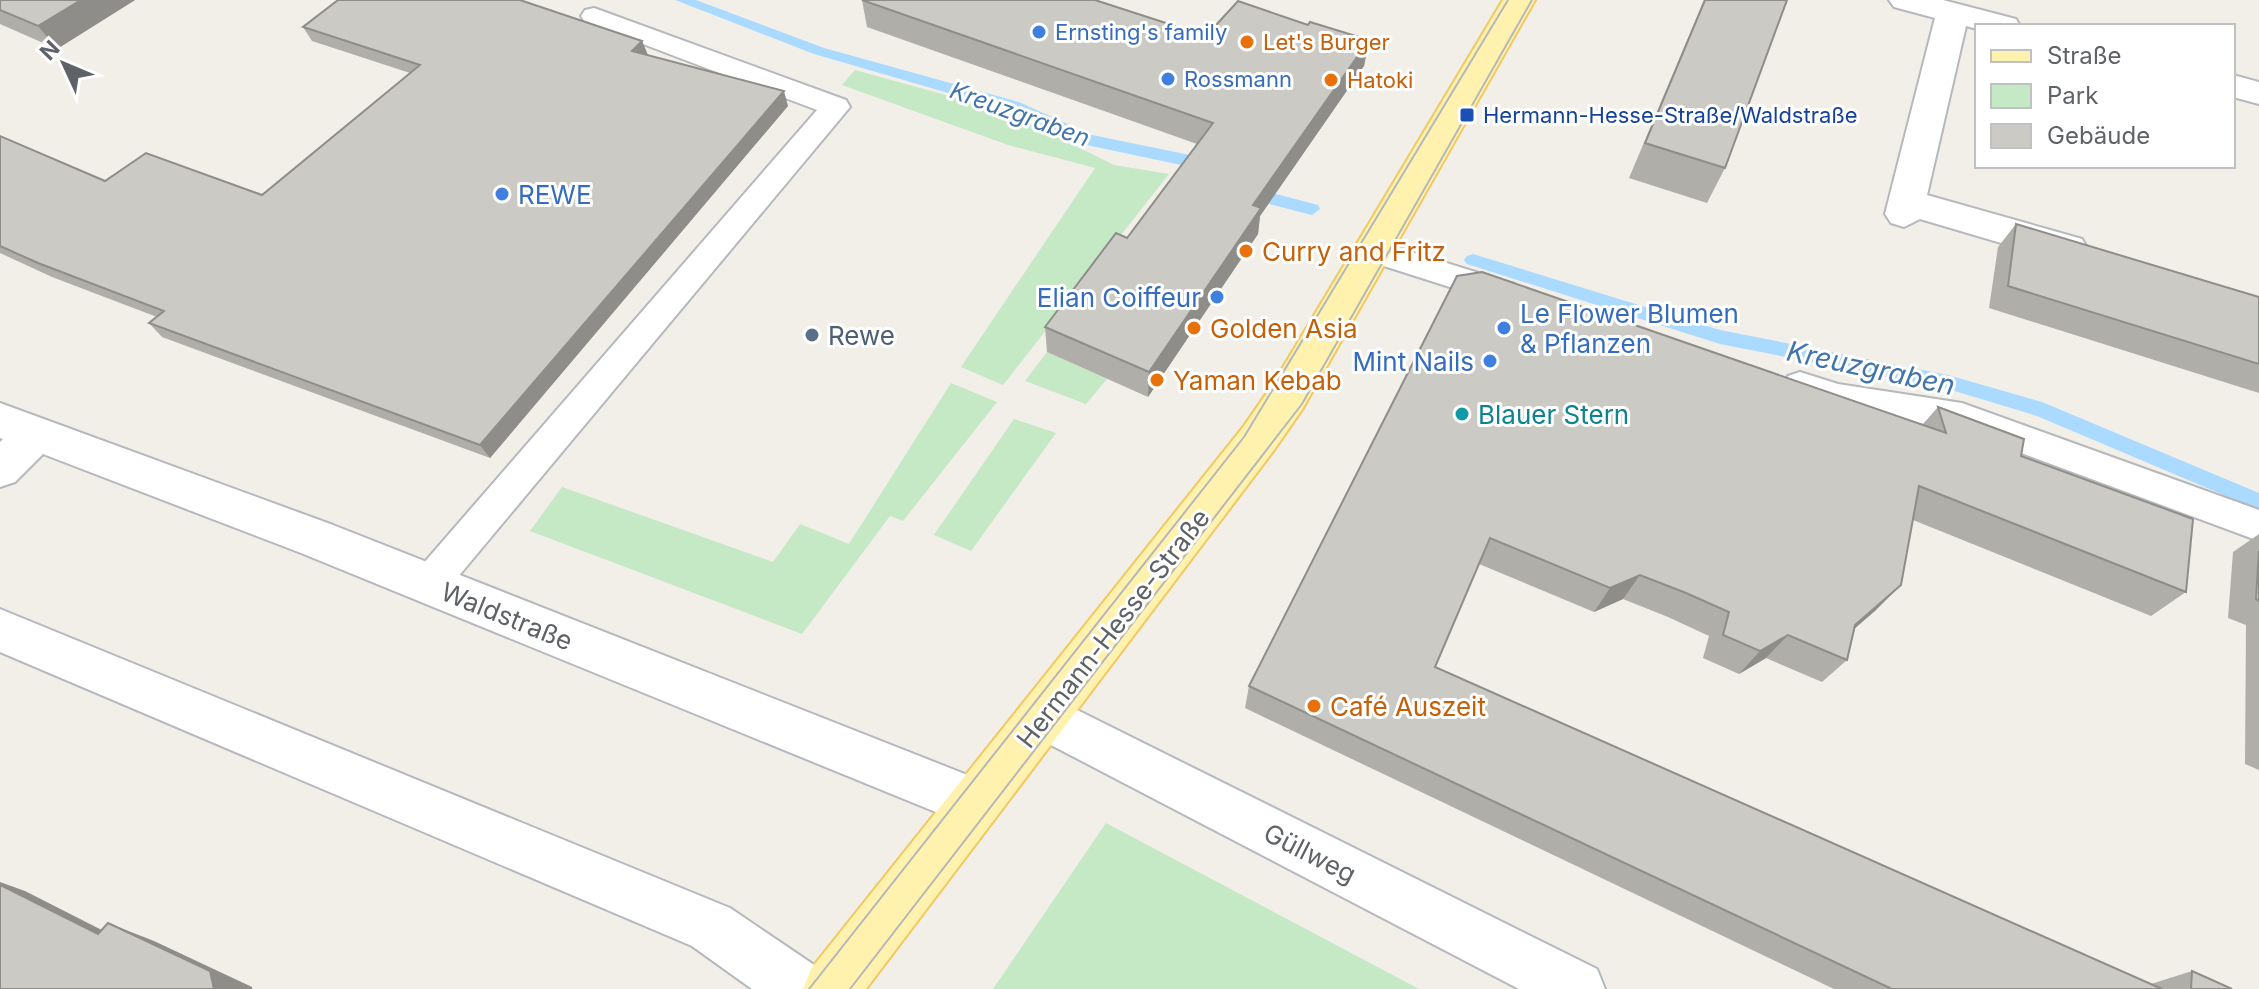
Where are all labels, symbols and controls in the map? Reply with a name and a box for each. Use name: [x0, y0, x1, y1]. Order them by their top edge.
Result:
place label: Ernsting's family: [1055, 19, 1227, 45]
marker: Ernsting's family: [1030, 23, 1048, 41]
north arrow: [24, 24, 104, 104]
legend: [1975, 24, 2235, 168]
place label: Let's Burger: [1263, 29, 1390, 55]
marker: Let's Burger: [1238, 33, 1256, 51]
text: N: [34, 35, 65, 65]
text: Straße: [2047, 41, 2122, 70]
place label: Rossmann: [1184, 66, 1292, 92]
place label: Hatoki: [1347, 67, 1413, 93]
marker: Rossmann: [1159, 70, 1177, 88]
marker: Hatoki: [1322, 71, 1340, 89]
water label: Kreuzgraben: [946, 75, 1094, 153]
text: Park: [2047, 81, 2098, 110]
place label: Hermann-Hesse-Straße/Waldstraße: [1483, 102, 1858, 128]
marker: Hermann-Hesse-Straße/Waldstraße: [1458, 106, 1476, 124]
text: Gebäude: [2047, 121, 2150, 150]
place label: REWE: [518, 179, 592, 210]
marker: REWE: [493, 185, 511, 203]
place label: Curry and Fritz: [1262, 236, 1446, 267]
marker: Curry and Fritz: [1237, 242, 1255, 260]
place label: Elian Coiffeur: [1037, 282, 1201, 313]
marker: Elian Coiffeur: [1208, 288, 1226, 306]
place label: Le Flower Blumen & Pflanzen: [1520, 298, 1739, 359]
place label: Golden Asia: [1210, 313, 1358, 344]
marker: Golden Asia: [1185, 319, 1203, 337]
marker: Le Flower Blumen & Pflanzen: [1495, 319, 1513, 337]
place label: Rewe: [828, 320, 895, 351]
marker: Rewe: [803, 326, 821, 344]
water label: Kreuzgraben: [1784, 334, 1958, 402]
place label: Mint Nails: [1353, 346, 1474, 377]
marker: Mint Nails: [1481, 352, 1499, 370]
place label: Yaman Kebab: [1173, 365, 1342, 396]
marker: Yaman Kebab: [1148, 371, 1166, 389]
place label: Blauer Stern: [1478, 399, 1629, 430]
marker: Blauer Stern: [1453, 405, 1471, 423]
street label: Hermann-Hesse-Straße: [1010, 502, 1216, 754]
street label: Waldstraße: [437, 576, 577, 656]
place label: Café Auszeit: [1330, 691, 1486, 722]
marker: Café Auszeit: [1305, 697, 1323, 715]
street label: Güllweg: [1259, 817, 1361, 889]

